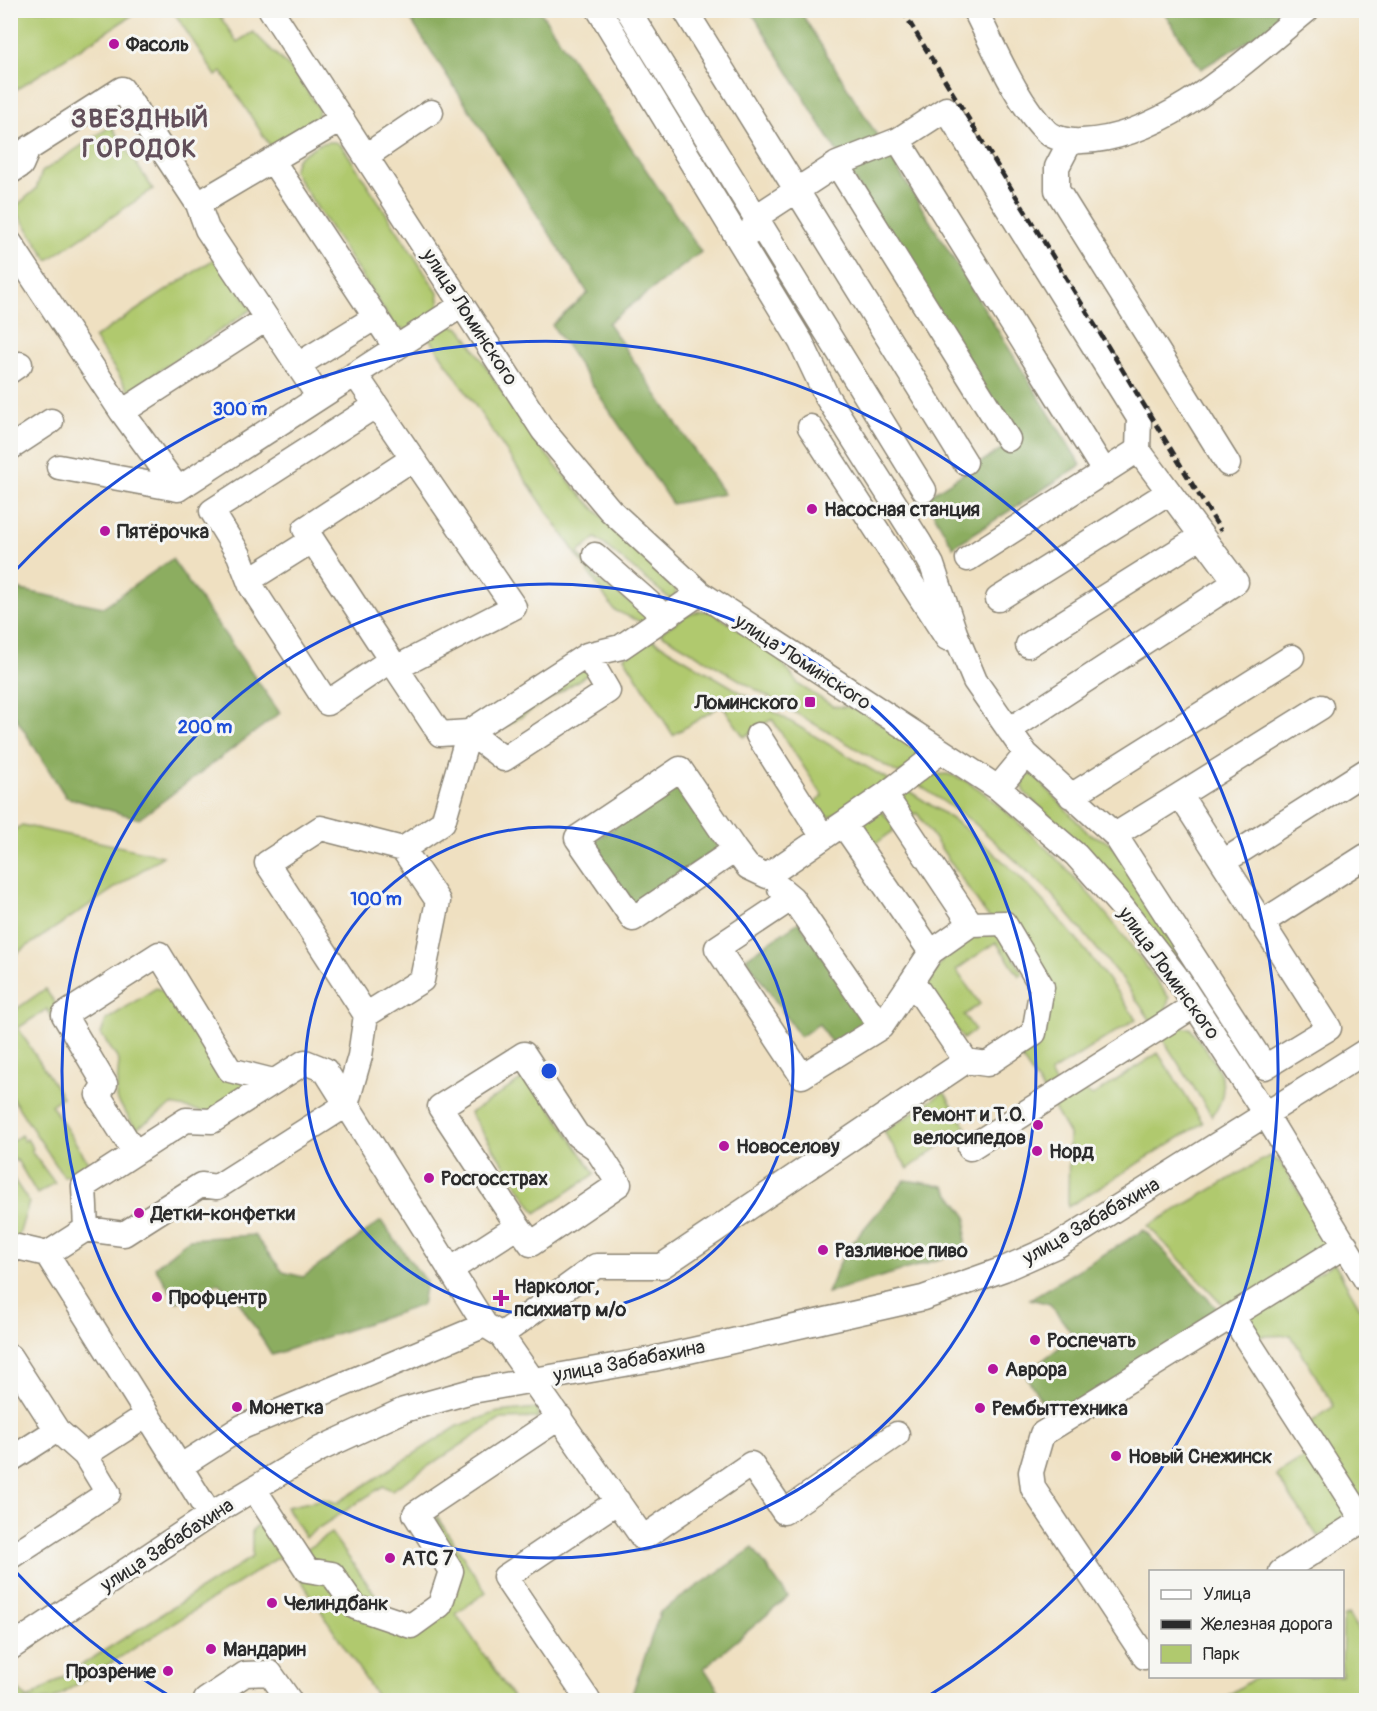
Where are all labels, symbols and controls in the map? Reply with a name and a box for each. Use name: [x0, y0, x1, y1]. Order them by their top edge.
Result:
place label: Фасоль: [125, 32, 189, 57]
marker: Фасоль: [107, 37, 121, 51]
district label: ЗВЕЗДНЫЙ ГОРОДОК: [71, 103, 209, 165]
street label: улица Ломинского: [416, 243, 524, 390]
text: 300 m: [213, 398, 267, 421]
place label: Насосная станция: [824, 497, 980, 522]
marker: Насосная станция: [805, 502, 819, 516]
place label: Пятёрочка: [117, 519, 209, 544]
marker: Пятёрочка: [98, 524, 112, 538]
street label: улица Ломинского: [730, 609, 876, 715]
place label: Ломинского: [694, 690, 798, 714]
marker: Ломинского: [803, 695, 817, 709]
text: 200 m: [178, 716, 232, 739]
text: 100 m: [350, 888, 402, 911]
street label: улица Ломинского: [1112, 901, 1226, 1044]
centre of rings: [539, 1061, 559, 1081]
place label: Ремонт и Т.О. велосипедов: [912, 1102, 1026, 1150]
marker: Ремонт и Т.О. велосипедов: [1031, 1118, 1045, 1132]
place label: Новоселову: [736, 1134, 840, 1159]
marker: Новоселову: [717, 1139, 731, 1153]
place label: Норд: [1049, 1139, 1095, 1164]
marker: Норд: [1030, 1144, 1044, 1158]
place label: Росгосстрах: [441, 1166, 548, 1191]
marker: Росгосстрах: [422, 1171, 436, 1185]
street label: улица Забабахина: [1017, 1172, 1164, 1271]
place label: Детки-конфетки: [150, 1201, 295, 1226]
marker: Детки-конфетки: [132, 1206, 146, 1220]
place label: Разливное пиво: [835, 1238, 968, 1263]
marker: Разливное пиво: [816, 1243, 830, 1257]
place label: Нарколог, психиатр м/о: [514, 1274, 627, 1322]
place label: Профцентр: [169, 1285, 268, 1310]
marker: Нарколог, психиатр м/о: [492, 1289, 510, 1307]
marker: Профцентр: [150, 1290, 164, 1304]
place label: Роспечать: [1047, 1328, 1137, 1353]
marker: Роспечать: [1028, 1333, 1042, 1347]
street label: улица Забабахина: [550, 1334, 707, 1388]
place label: Аврора: [1005, 1357, 1067, 1382]
marker: Аврора: [986, 1362, 1000, 1376]
place label: Монетка: [249, 1395, 324, 1420]
place label: Рембыттехника: [992, 1396, 1128, 1421]
marker: Монетка: [230, 1400, 244, 1414]
marker: Рембыттехника: [973, 1401, 987, 1415]
place label: Новый Снежинск: [1128, 1444, 1272, 1469]
marker: Новый Снежинск: [1109, 1449, 1123, 1463]
street label: улица Забабахина: [95, 1493, 238, 1598]
place label: АТС 7: [402, 1546, 454, 1571]
marker: АТС 7: [383, 1551, 397, 1565]
legend: [1149, 1570, 1344, 1678]
text: Улица: [1203, 1583, 1251, 1606]
place label: Челиндбанк: [284, 1591, 388, 1616]
marker: Челиндбанк: [265, 1596, 279, 1610]
text: Железная дорога: [1200, 1613, 1333, 1636]
place label: Мандарин: [223, 1637, 306, 1662]
marker: Мандарин: [204, 1642, 218, 1656]
text: Парк: [1203, 1643, 1240, 1666]
place label: Прозрение: [66, 1659, 157, 1684]
marker: Прозрение: [161, 1664, 175, 1678]

